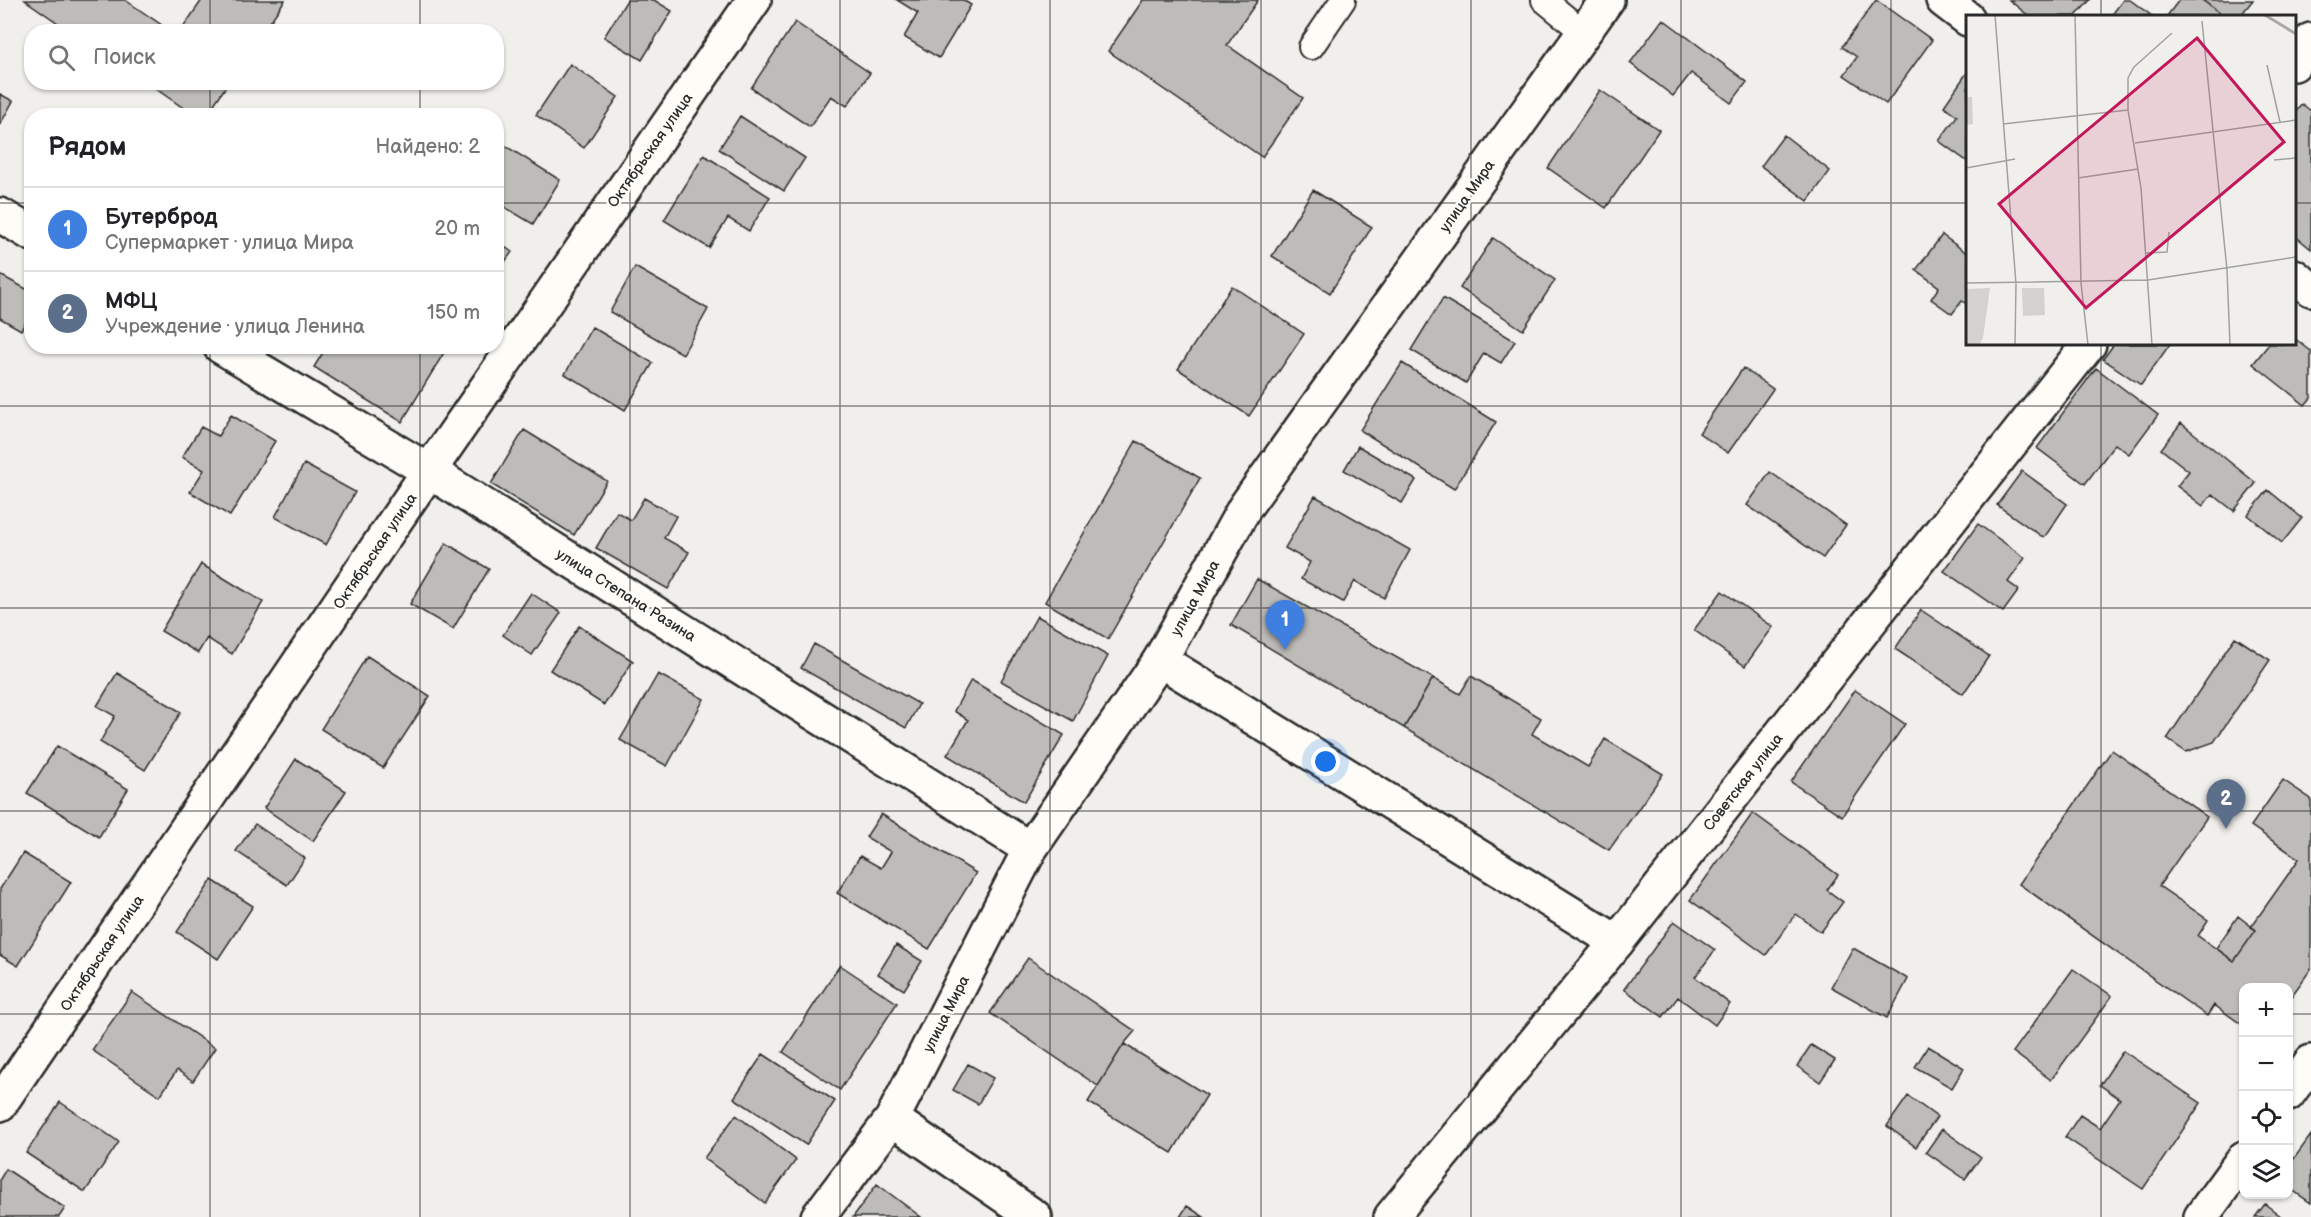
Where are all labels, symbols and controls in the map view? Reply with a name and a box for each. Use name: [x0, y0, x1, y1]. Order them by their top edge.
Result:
inset map: [1966, 15, 2296, 345]
search box: [24, 24, 504, 90]
icon: search: [45, 41, 78, 74]
text: Поиск: [93, 44, 156, 71]
street label: Октябрьская улица: [604, 89, 697, 211]
text: Рядом: [48, 132, 126, 163]
text: Найдено: 2: [376, 135, 480, 159]
street label: улица Мира: [1436, 156, 1499, 236]
text: Бутерброд: [105, 204, 217, 231]
text: 1: [63, 217, 72, 241]
text: 20 m: [435, 217, 480, 241]
text: Супермаркет · улица Мира: [105, 231, 354, 255]
text: МФЦ: [105, 288, 158, 315]
text: 2: [62, 301, 73, 325]
text: 150 m: [427, 301, 480, 325]
text: Учреждение · улица Ленина: [105, 315, 365, 339]
street label: Октябрьская улица: [330, 489, 421, 613]
street label: улица Степана Разина: [552, 545, 699, 646]
street label: улица Мира: [1167, 557, 1224, 639]
pin: 1: [1266, 600, 1304, 650]
street label: Советская улица: [1699, 730, 1787, 835]
your location: [1311, 747, 1340, 776]
pin: 2: [2206, 780, 2246, 829]
street label: Октябрьская улица: [57, 891, 148, 1015]
street label: улица Мира: [919, 972, 974, 1056]
map controls: [2239, 983, 2293, 1199]
button: +: [2239, 983, 2293, 1037]
button: −: [2239, 1037, 2293, 1091]
button: locate: [2239, 1091, 2293, 1145]
button: layers: [2239, 1145, 2293, 1199]

